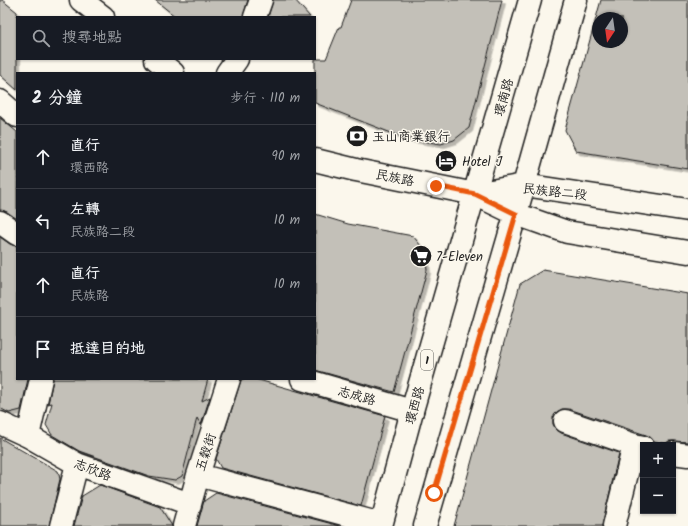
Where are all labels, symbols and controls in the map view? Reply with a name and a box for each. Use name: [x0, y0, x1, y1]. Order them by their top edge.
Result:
north arrow: [592, 12, 628, 48]
search box: [16, 16, 316, 60]
text: 搜尋地點: [62, 26, 122, 50]
icon: search: [30, 27, 52, 49]
street label: 環南路: [489, 76, 520, 119]
text: 2 分鐘: [32, 85, 82, 112]
text: 步行 · 110 m: [230, 88, 300, 109]
bank icon: 玉山商業銀行: [344, 123, 370, 149]
place label: 玉山商業銀行: [372, 127, 450, 148]
text: 直行: [70, 134, 100, 158]
icon: ahead: [32, 146, 54, 168]
text: 90 m: [272, 146, 300, 167]
hotel icon: Hotel J: [433, 148, 459, 174]
place label: Hotel J: [462, 152, 503, 173]
text: 環西路: [70, 158, 109, 179]
street label: 民族路: [374, 164, 416, 193]
route end: [427, 177, 445, 195]
street label: 民族路二段: [521, 179, 588, 206]
text: 左轉: [70, 198, 100, 222]
icon: left: [32, 210, 54, 232]
text: 10 m: [274, 210, 300, 231]
text: 民族路二段: [70, 222, 135, 243]
supermarket icon: 7-Eleven: [408, 243, 434, 269]
place label: 7-Eleven: [436, 247, 483, 268]
text: 直行: [70, 262, 100, 286]
icon: ahead: [32, 274, 54, 296]
text: 10 m: [274, 274, 300, 295]
text: 民族路: [70, 286, 109, 307]
text: 抵達目的地: [70, 337, 145, 361]
icon: arrive: [32, 338, 54, 360]
road number: 1: [421, 350, 433, 370]
street label: 志成路: [335, 381, 378, 412]
street label: 環西路: [400, 384, 431, 427]
street label: 五穀街: [190, 431, 222, 474]
map controls: [640, 442, 676, 514]
button: +: [640, 442, 676, 478]
street label: 志欣路: [70, 454, 114, 487]
button: −: [640, 478, 676, 514]
route start: [425, 484, 443, 502]

